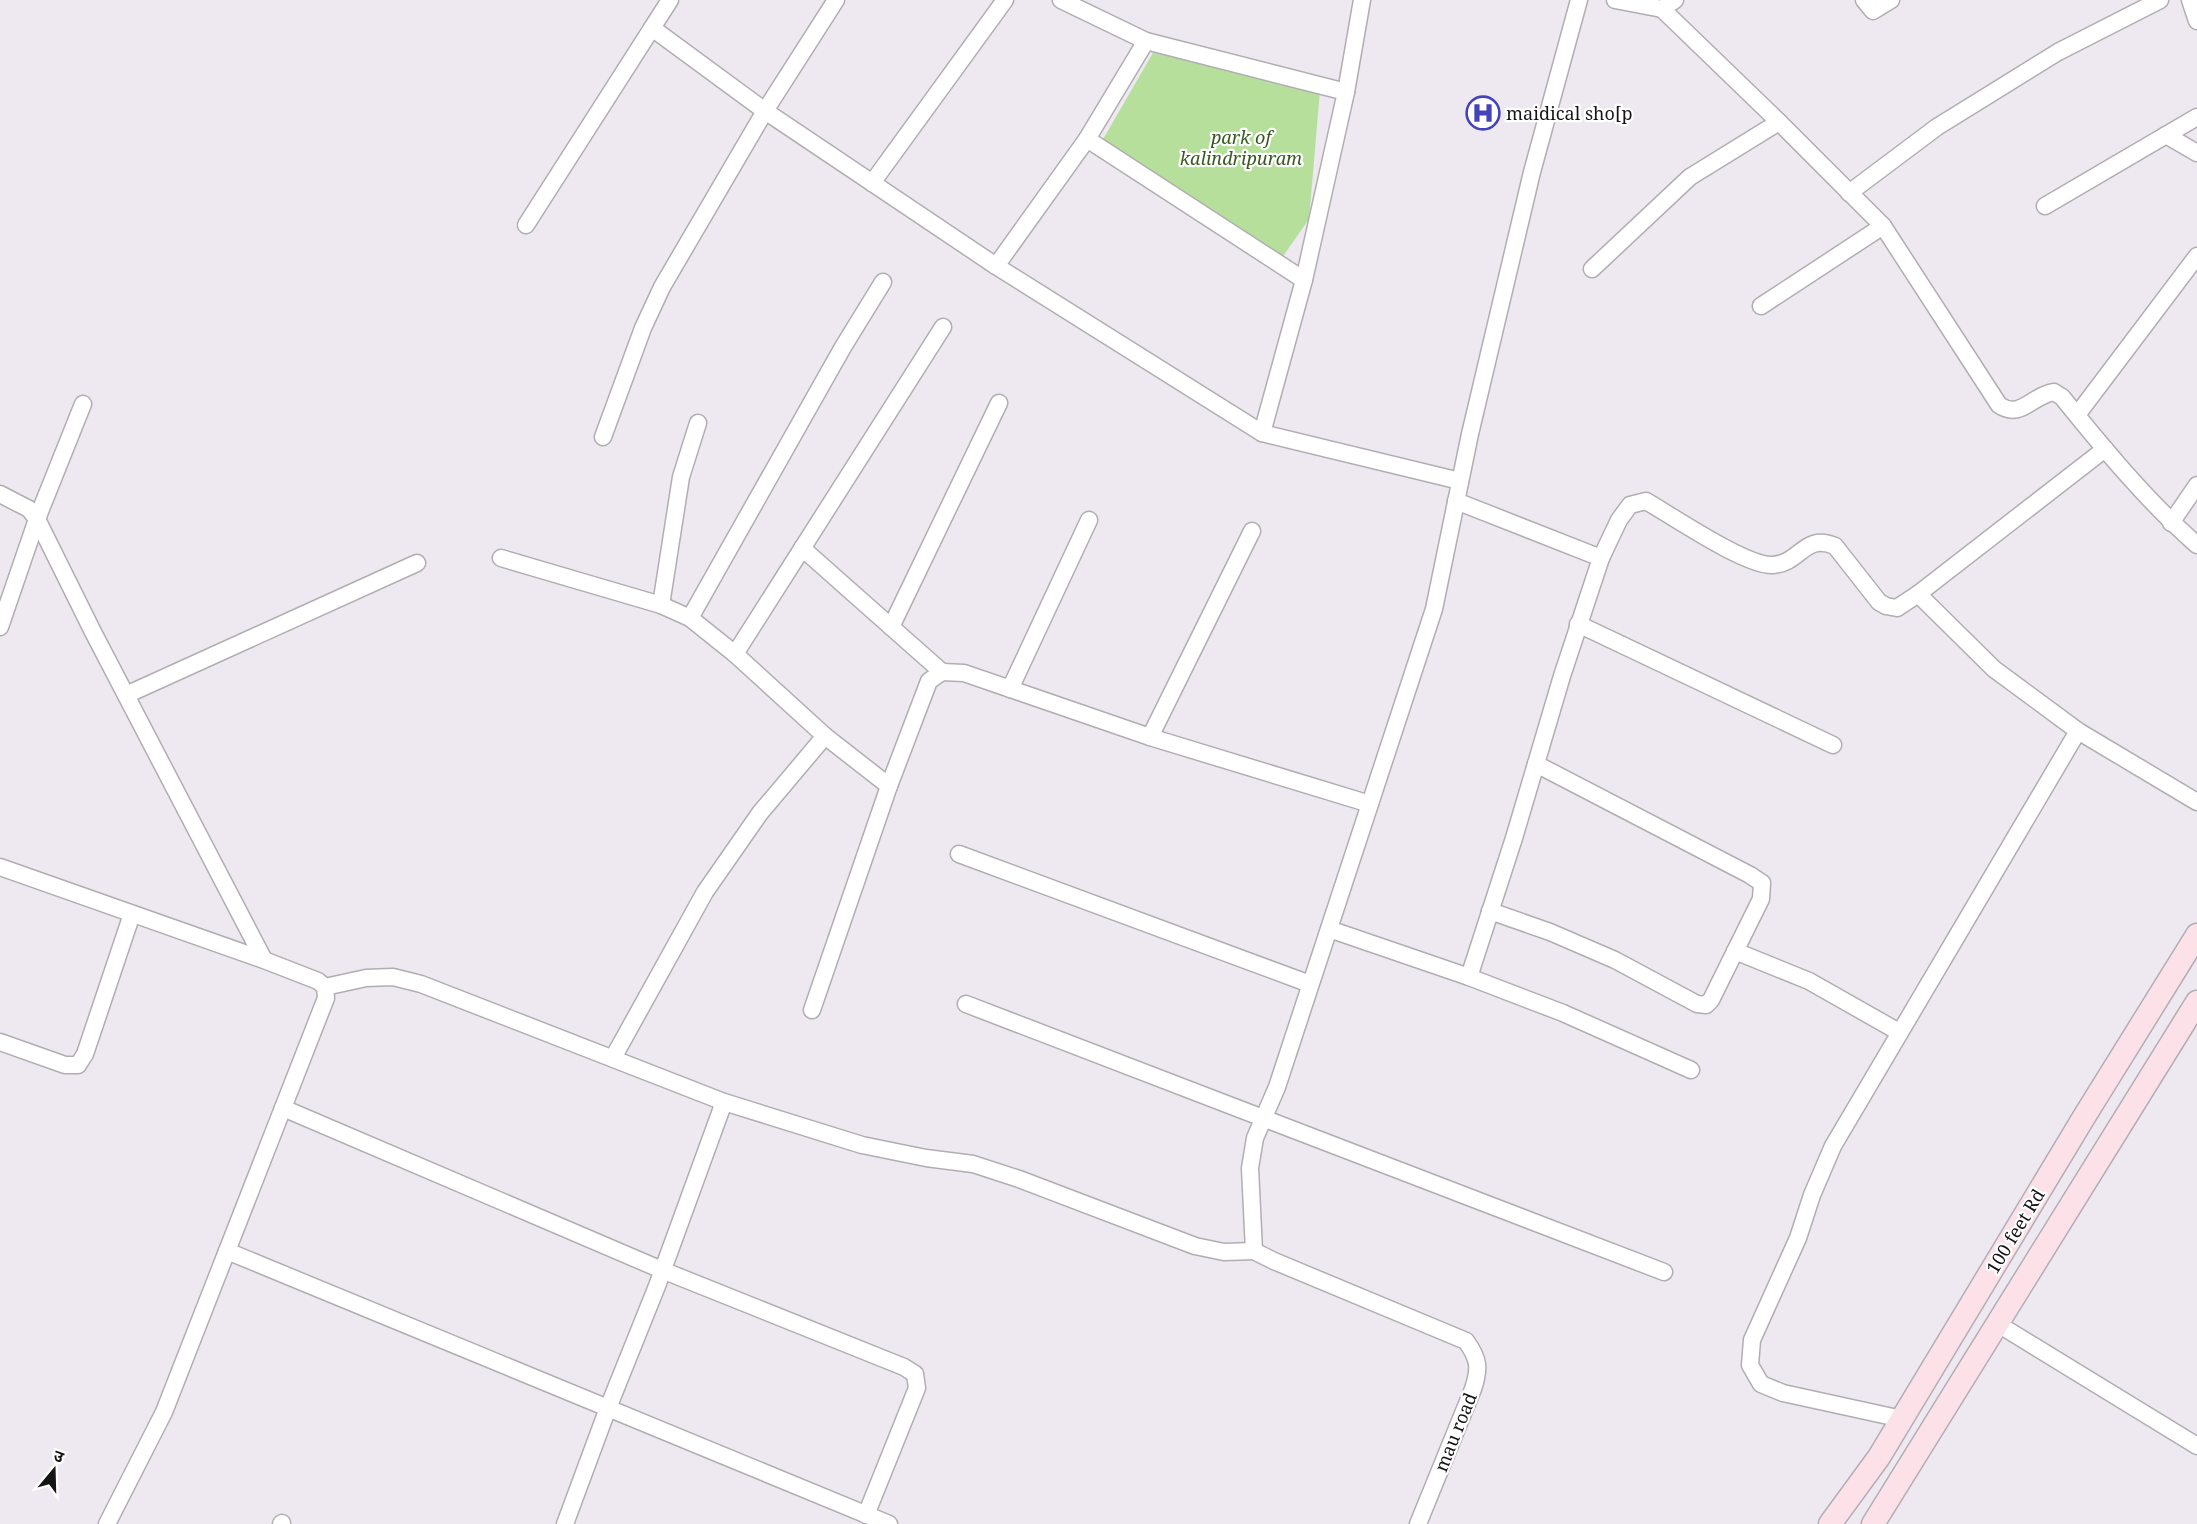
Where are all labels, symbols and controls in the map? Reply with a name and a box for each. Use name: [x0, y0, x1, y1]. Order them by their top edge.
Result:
hospital icon: maidical sho[p: [1465, 95, 1501, 131]
place label: maidical sho[p: [1506, 101, 1632, 125]
park label: park of kalindripuram: [1180, 125, 1302, 170]
street label: 100 feet Rd: [1980, 1184, 2050, 1278]
street label: mau road: [1428, 1389, 1482, 1475]
north arrow: [24, 1440, 84, 1500]
text: उ: [51, 1444, 67, 1468]

